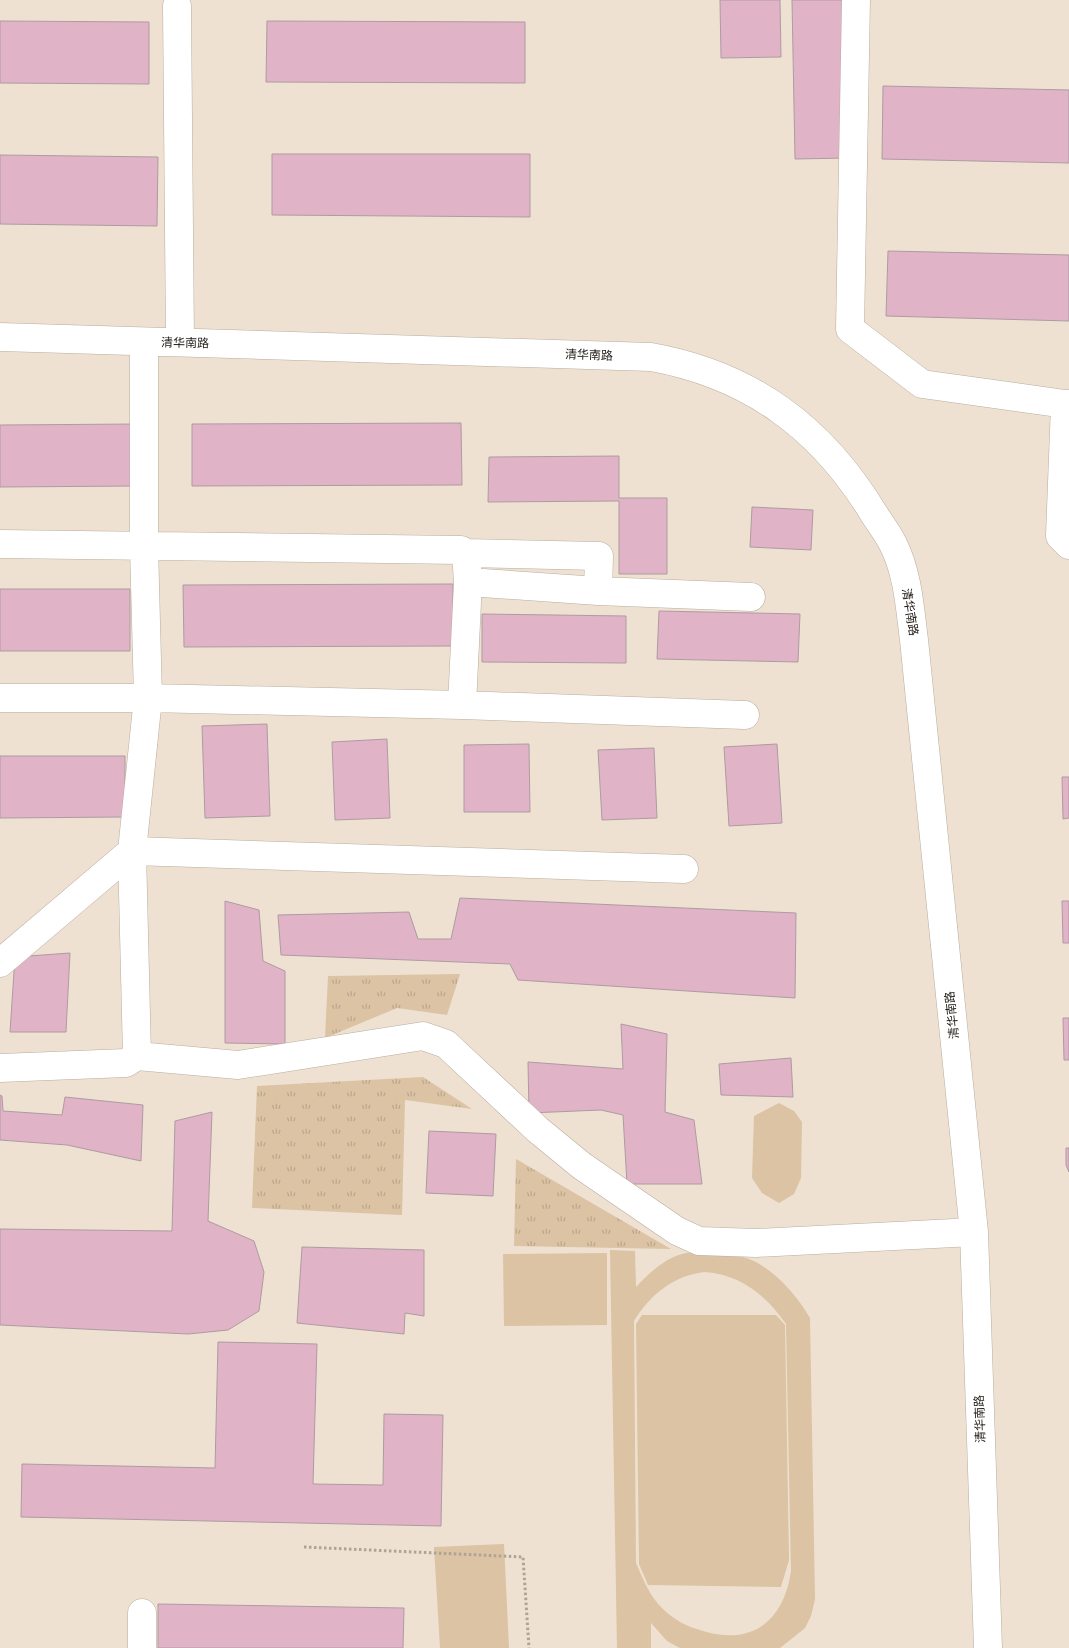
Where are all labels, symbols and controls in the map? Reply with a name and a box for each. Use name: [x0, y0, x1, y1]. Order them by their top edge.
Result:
street label: 清华南路: [161, 336, 209, 350]
street label: 清华南路: [565, 347, 613, 363]
street label: 清华南路: [899, 587, 921, 637]
street label: 清华南路: [943, 990, 961, 1040]
street label: 清华南路: [972, 1395, 988, 1443]

